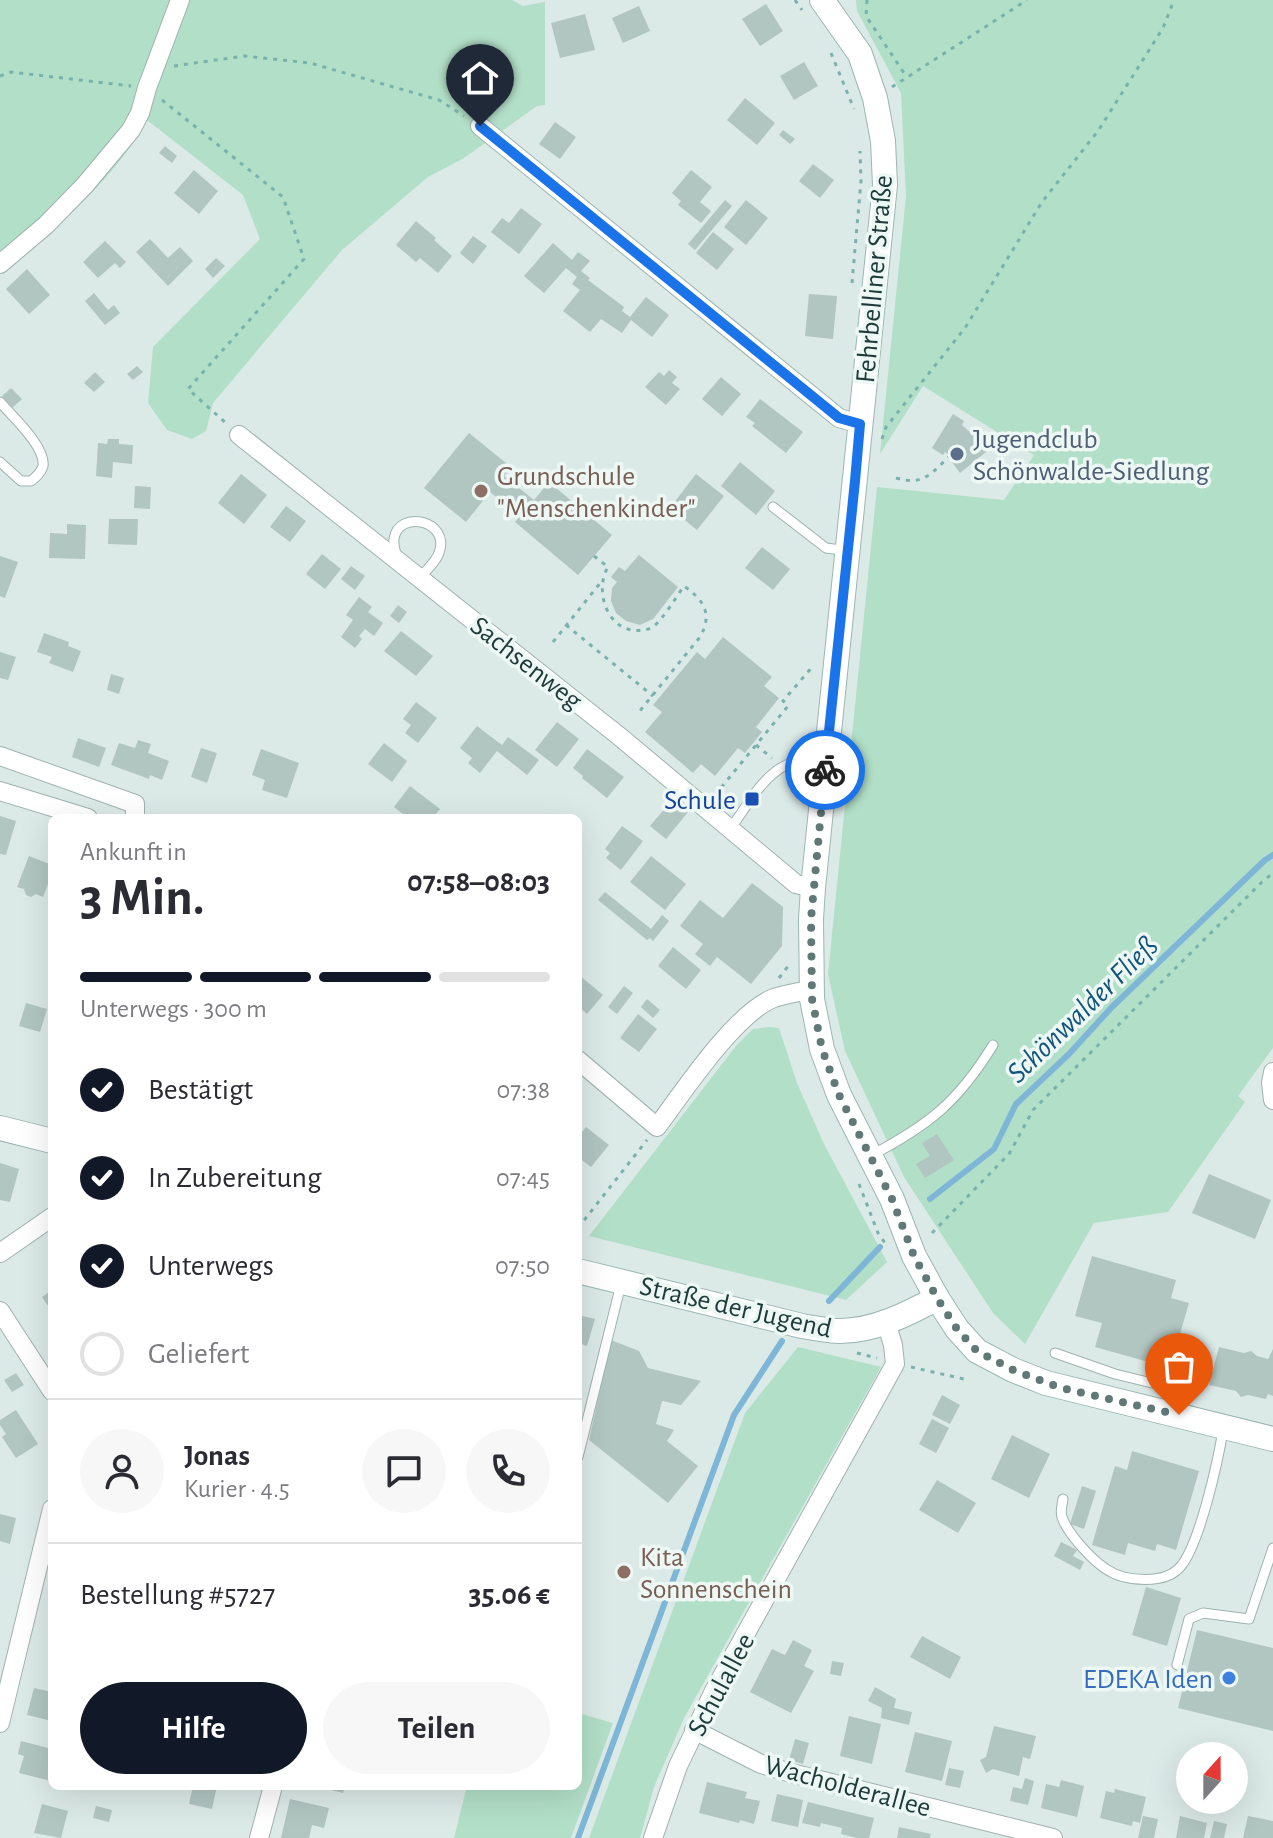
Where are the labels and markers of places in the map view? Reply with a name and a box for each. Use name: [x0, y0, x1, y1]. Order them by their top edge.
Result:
pin: [446, 44, 514, 126]
place label: Jugendclub Schönwalde-Siedlung: [973, 426, 1209, 486]
marker: Jugendclub Schönwalde-Siedlung: [948, 445, 966, 463]
place label: Grundschule "Menschenkinder": [497, 463, 696, 523]
marker: Grundschule "Menschenkinder": [472, 482, 490, 500]
place label: Schule: [664, 787, 736, 815]
marker: Schule: [743, 790, 761, 808]
pin: [1145, 1333, 1213, 1415]
place label: Kita Sonnenschein: [640, 1544, 792, 1604]
marker: Kita Sonnenschein: [615, 1563, 633, 1581]
place label: EDEKA Iden: [1083, 1666, 1213, 1694]
marker: EDEKA Iden: [1220, 1669, 1238, 1687]

